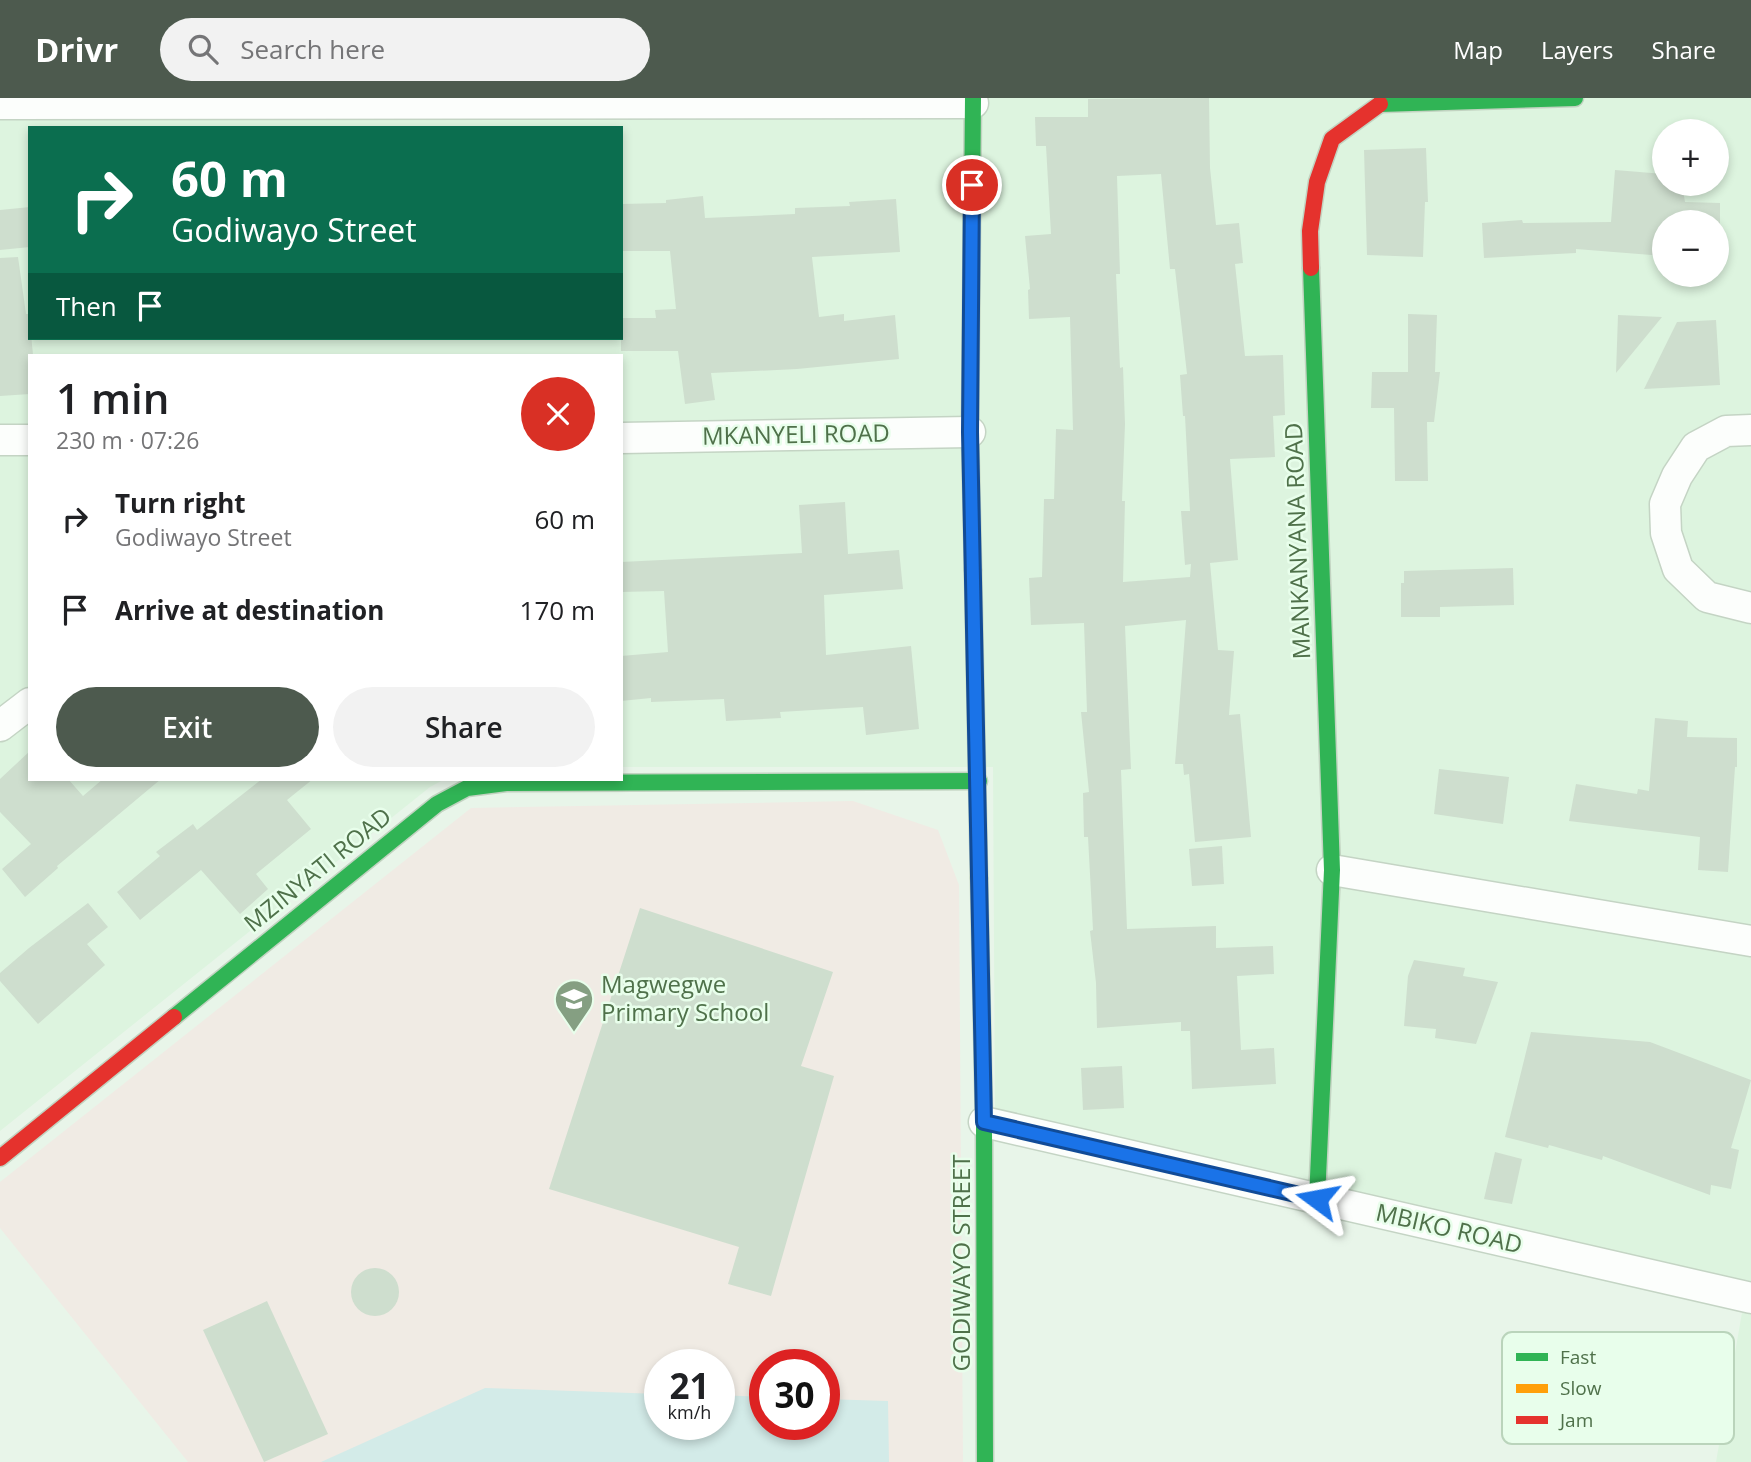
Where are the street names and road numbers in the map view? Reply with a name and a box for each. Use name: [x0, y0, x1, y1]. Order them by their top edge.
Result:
street label: MKANYELI ROAD: [702, 415, 890, 452]
street label: MANKANYANA ROAD: [1276, 422, 1317, 660]
street label: MZINYATI ROAD: [236, 799, 398, 939]
street label: GODIWAYO STREET: [944, 1155, 977, 1371]
street label: MBIKO ROAD: [1373, 1195, 1526, 1260]

